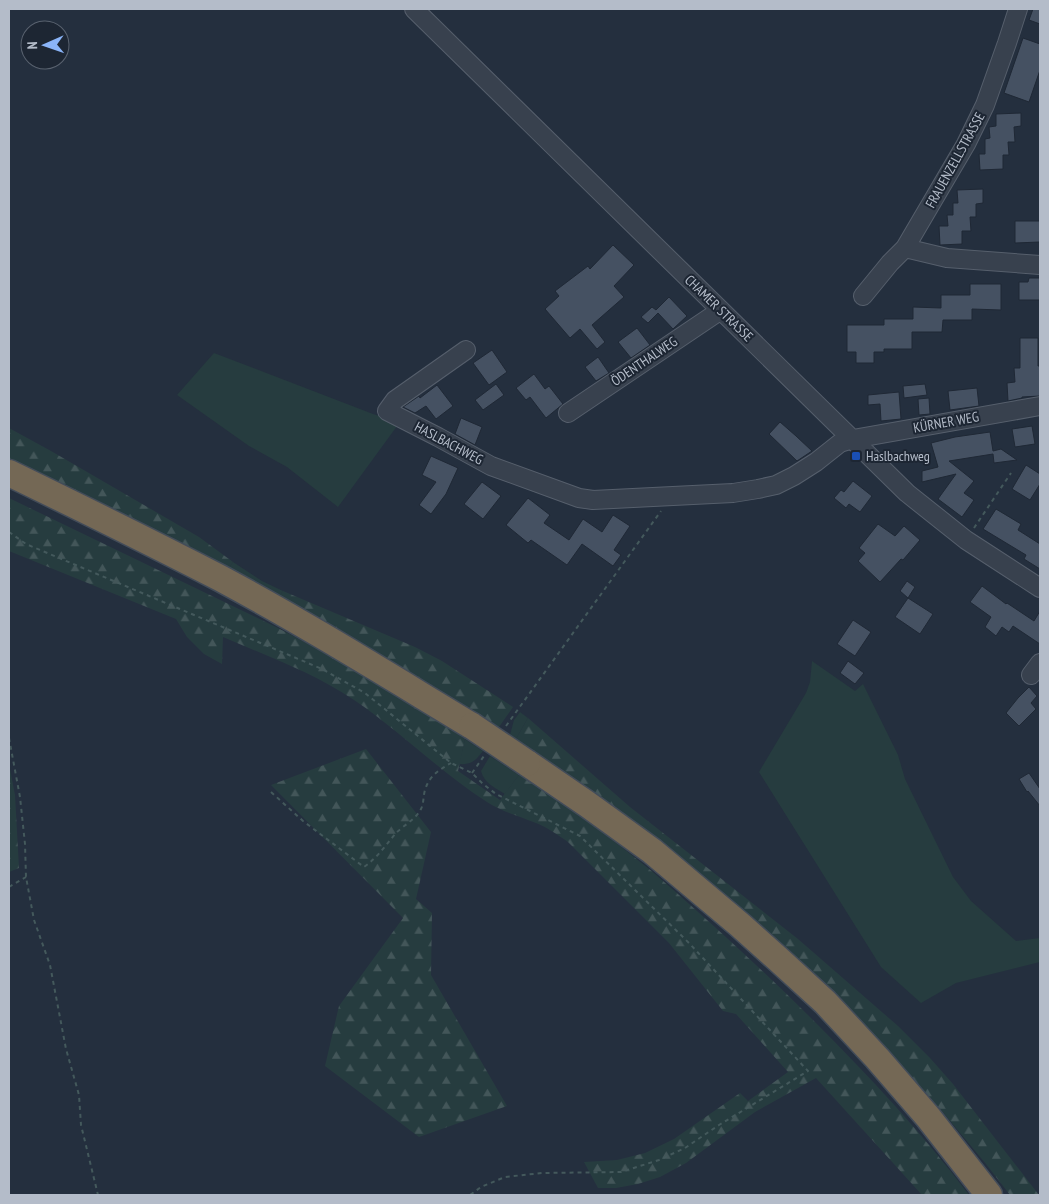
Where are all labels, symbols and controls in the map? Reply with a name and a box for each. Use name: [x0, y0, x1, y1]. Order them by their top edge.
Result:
north arrow: [20, 20, 70, 70]
text: N: [23, 41, 41, 50]
street label: FRAUENZELLSTRASSE: [921, 109, 989, 211]
street label: CHAMER STRASSE: [681, 271, 757, 345]
street label: ÖDENTHALWEG: [607, 332, 681, 390]
street label: KÜRNER WEG: [912, 407, 980, 437]
street label: HASLBACHWEG: [412, 417, 486, 469]
place label: Haslbachweg: [866, 447, 930, 465]
marker: Haslbachweg: [850, 450, 862, 462]

